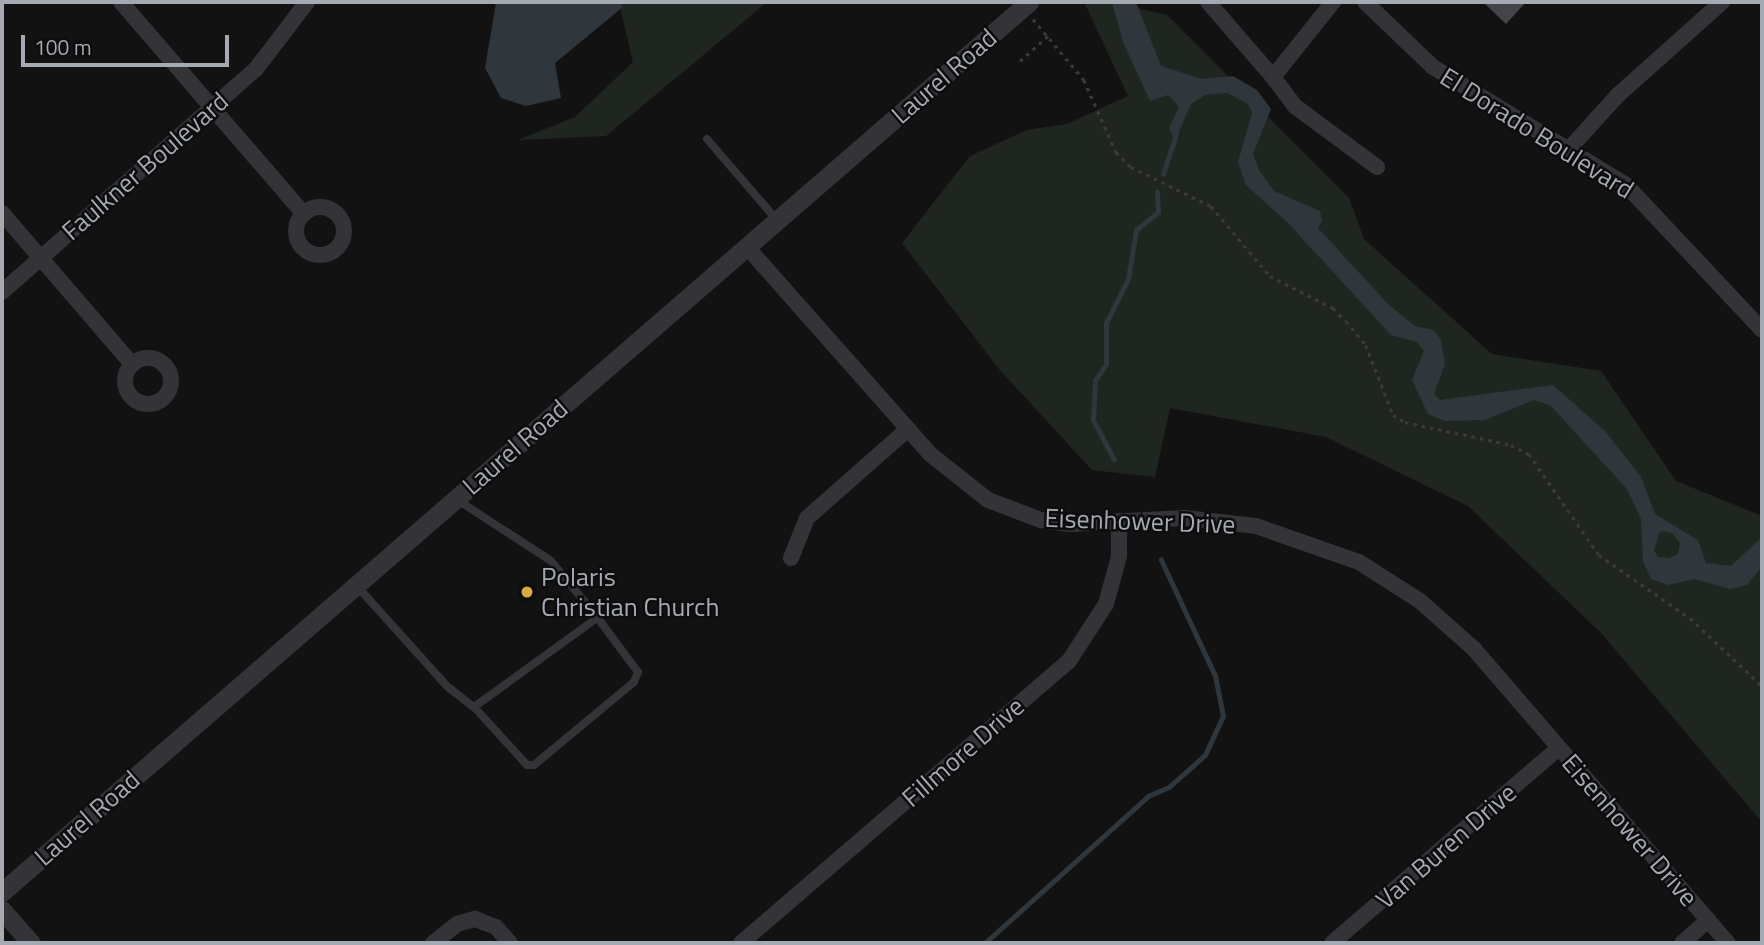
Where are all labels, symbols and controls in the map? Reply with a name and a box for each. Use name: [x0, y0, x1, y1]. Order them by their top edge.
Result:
scale bar: [24, 21, 233, 65]
street label: Laurel Road: [885, 22, 1003, 130]
text: 100 m: [34, 31, 91, 63]
street label: El Dorado Boulevard: [1435, 61, 1639, 205]
street label: Faulkner Boulevard: [55, 85, 235, 247]
street label: Laurel Road: [456, 393, 574, 501]
street label: Eisenhower Drive: [1044, 502, 1236, 540]
place label: Polaris Christian Church: [541, 561, 719, 622]
marker: Polaris Christian Church: [519, 584, 535, 600]
street label: Fillmore Drive: [896, 691, 1030, 813]
street label: Eisenhower Drive: [1556, 748, 1704, 912]
street label: Laurel Road: [28, 764, 146, 872]
street label: Van Buren Drive: [1370, 777, 1522, 915]

